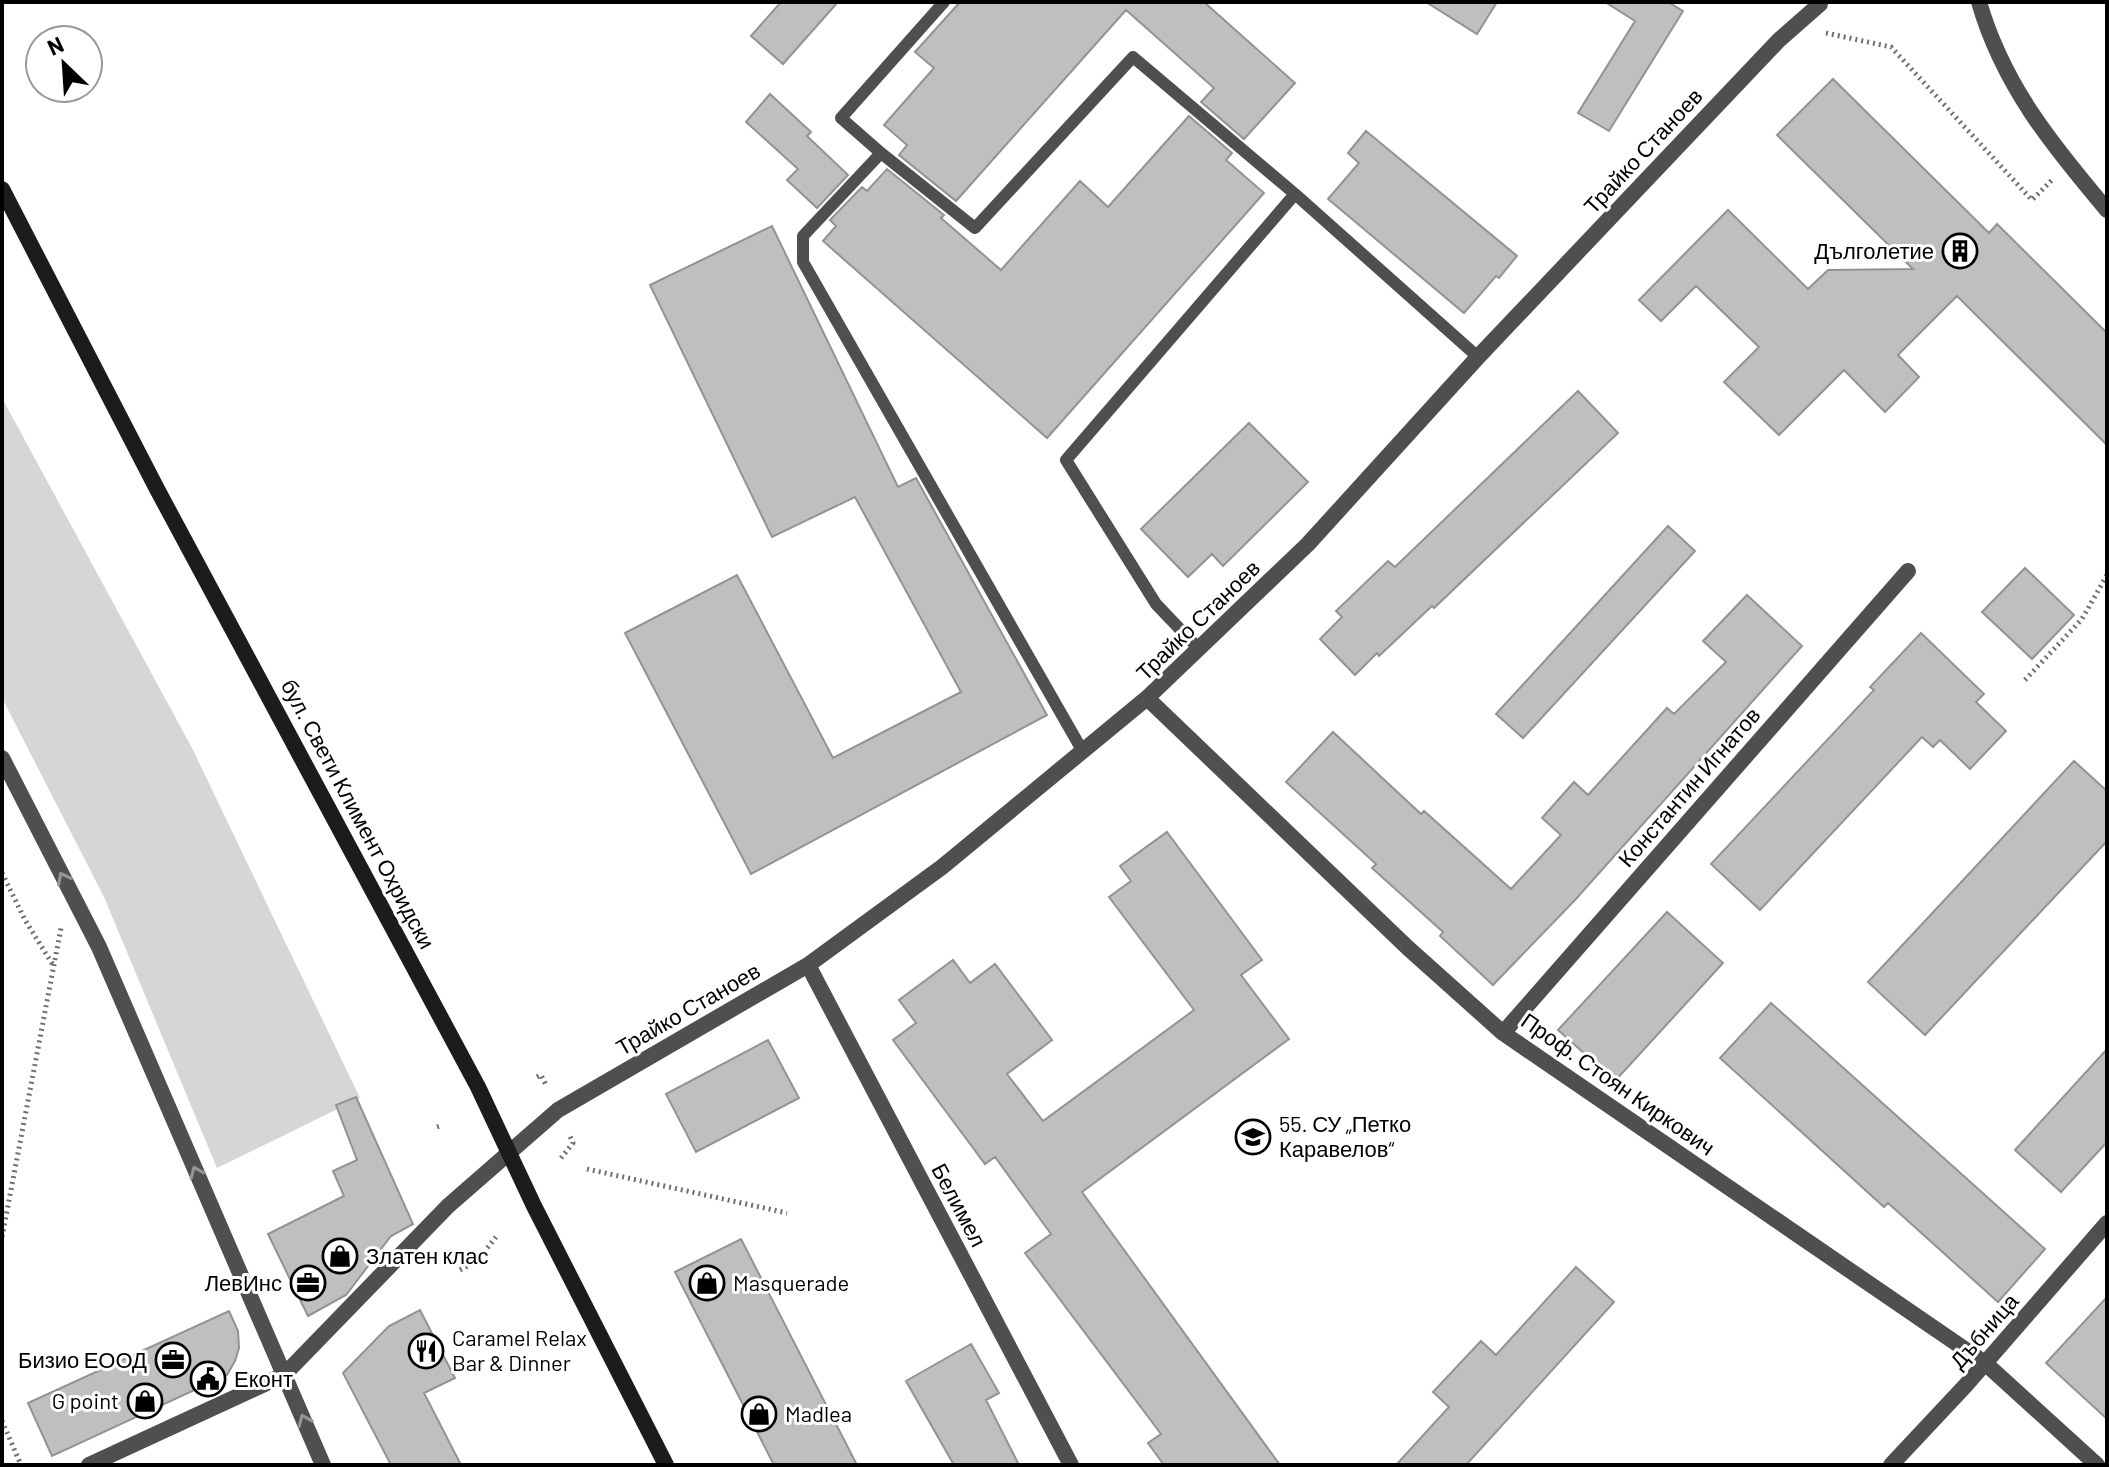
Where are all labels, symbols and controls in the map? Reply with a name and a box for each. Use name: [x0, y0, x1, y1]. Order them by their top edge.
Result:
north arrow: [24, 24, 104, 104]
text: N: [43, 30, 67, 60]
street label: Трайко Станоев: [1578, 82, 1708, 219]
building icon: Дълголетие: [1941, 232, 1979, 270]
place label: Дълголетие: [1814, 237, 1934, 264]
street label: Трайко Станоев: [1130, 554, 1265, 686]
street label: бул. Свети Климент Охридски: [276, 674, 441, 953]
street label: Константин Игнатов: [1612, 701, 1765, 871]
one-way arrow: [58, 872, 73, 886]
street label: Трайко Станоев: [611, 956, 765, 1061]
street label: Проф. Стоян Киркович: [1516, 1007, 1720, 1161]
place label: 55. СУ „Петко Каравелов“: [1279, 1110, 1411, 1162]
school or university icon: 55. СУ „Петко Каравелов“: [1234, 1118, 1272, 1156]
street label: Белимел: [927, 1158, 993, 1251]
one-way arrow: [189, 1166, 205, 1180]
shop icon: Златен клас: [321, 1237, 359, 1275]
place label: Златен клас: [366, 1242, 488, 1268]
office icon: ЛевИнс: [289, 1264, 327, 1302]
shop icon: Masquerade: [688, 1264, 726, 1302]
place label: ЛевИнс: [205, 1269, 282, 1295]
place label: Masquerade: [733, 1269, 849, 1295]
street label: Дъбница: [1944, 1287, 2024, 1374]
place label: Caramel Relax Bar & Dinner: [452, 1324, 587, 1375]
restaurant icon: Caramel Relax Bar & Dinner: [407, 1332, 445, 1370]
office icon: Бизио ЕООД: [154, 1341, 192, 1379]
place label: Бизио ЕООД: [18, 1346, 147, 1373]
public building icon: Еконт: [189, 1360, 227, 1398]
place label: Еконт: [234, 1365, 293, 1391]
shop icon: G point: [126, 1382, 164, 1420]
place label: G point: [52, 1387, 119, 1413]
shop icon: Madlea: [740, 1395, 778, 1433]
place label: Madlea: [785, 1400, 852, 1426]
one-way arrow: [297, 1414, 313, 1428]

